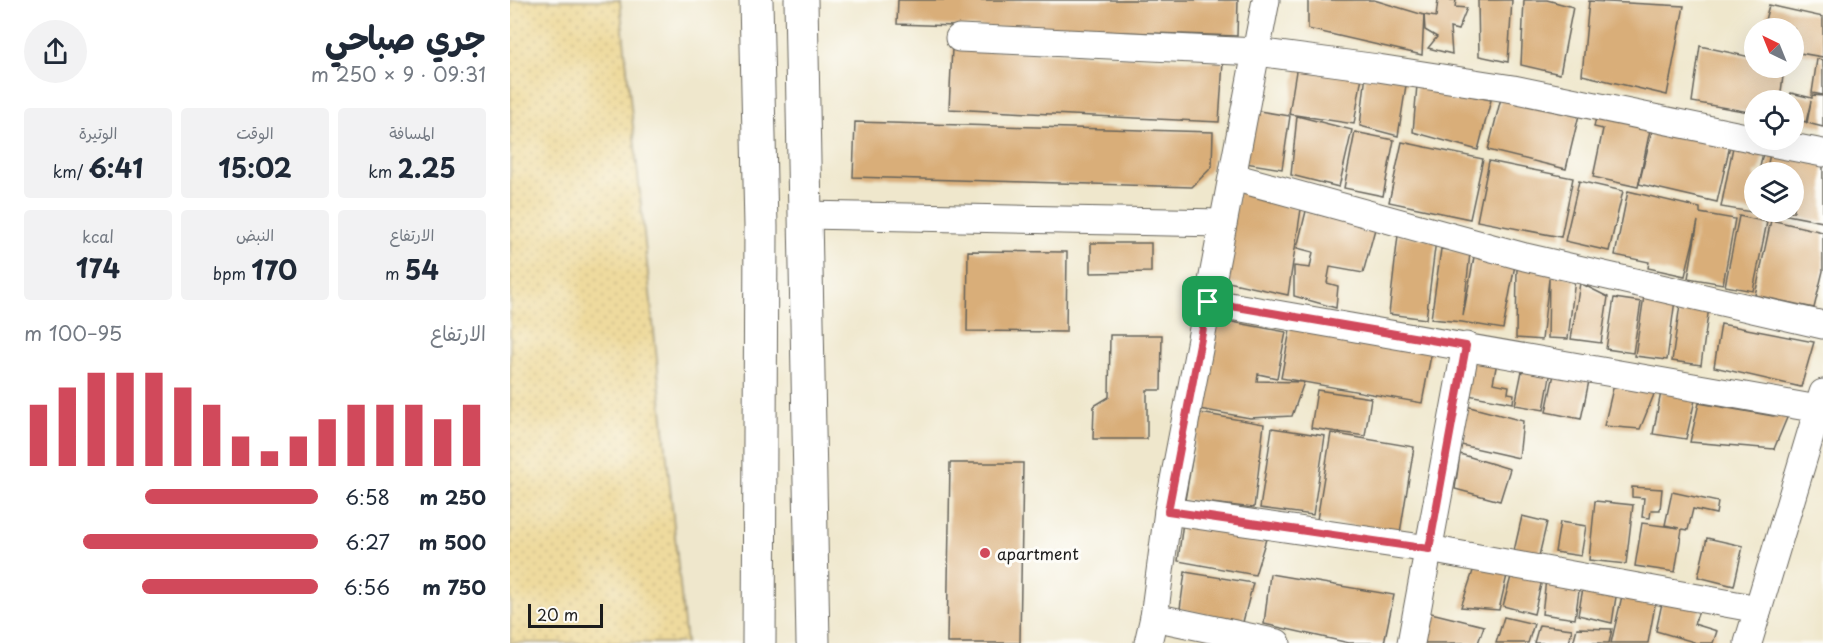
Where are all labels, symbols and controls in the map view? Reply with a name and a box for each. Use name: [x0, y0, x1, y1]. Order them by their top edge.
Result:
text: جري صباحي: [325, 11, 486, 61]
north arrow: [1744, 18, 1804, 78]
map controls: [1744, 18, 1804, 222]
button: share: [24, 20, 87, 83]
text: 09:31 · 9 × 250 m: [311, 59, 486, 89]
button: locate: [1744, 90, 1804, 150]
text: الوتيرة: [79, 120, 117, 144]
text: الوقت: [236, 120, 274, 144]
text: المسافة: [389, 120, 435, 144]
text: 6:41: [89, 148, 143, 187]
text: 15:02: [218, 148, 292, 187]
text: 2.25: [398, 148, 456, 187]
text: /km: [53, 159, 89, 183]
text: km: [368, 159, 398, 183]
button: layers: [1744, 162, 1804, 222]
text: النبض: [236, 222, 274, 246]
text: الارتفاع: [390, 222, 434, 246]
text: kcal: [82, 224, 114, 248]
text: 174: [76, 248, 120, 287]
text: 170: [251, 250, 297, 289]
text: 54: [405, 250, 439, 289]
text: bpm: [213, 261, 251, 285]
text: m: [385, 261, 405, 285]
pin: [1182, 276, 1233, 327]
icon: arrive: [1191, 285, 1224, 318]
text: 95–100 m: [24, 318, 122, 348]
text: الارتفاع: [430, 318, 486, 348]
text: 6:58: [345, 482, 390, 512]
text: 250 m: [420, 482, 486, 512]
text: 6:27: [345, 527, 390, 557]
text: 500 m: [419, 527, 486, 557]
place label: apartment: [997, 541, 1079, 565]
marker: apartment: [978, 546, 992, 560]
text: 6:56: [344, 572, 390, 602]
text: 750 m: [422, 572, 486, 602]
scale bar: [528, 601, 603, 628]
text: 20 m: [537, 602, 578, 626]

